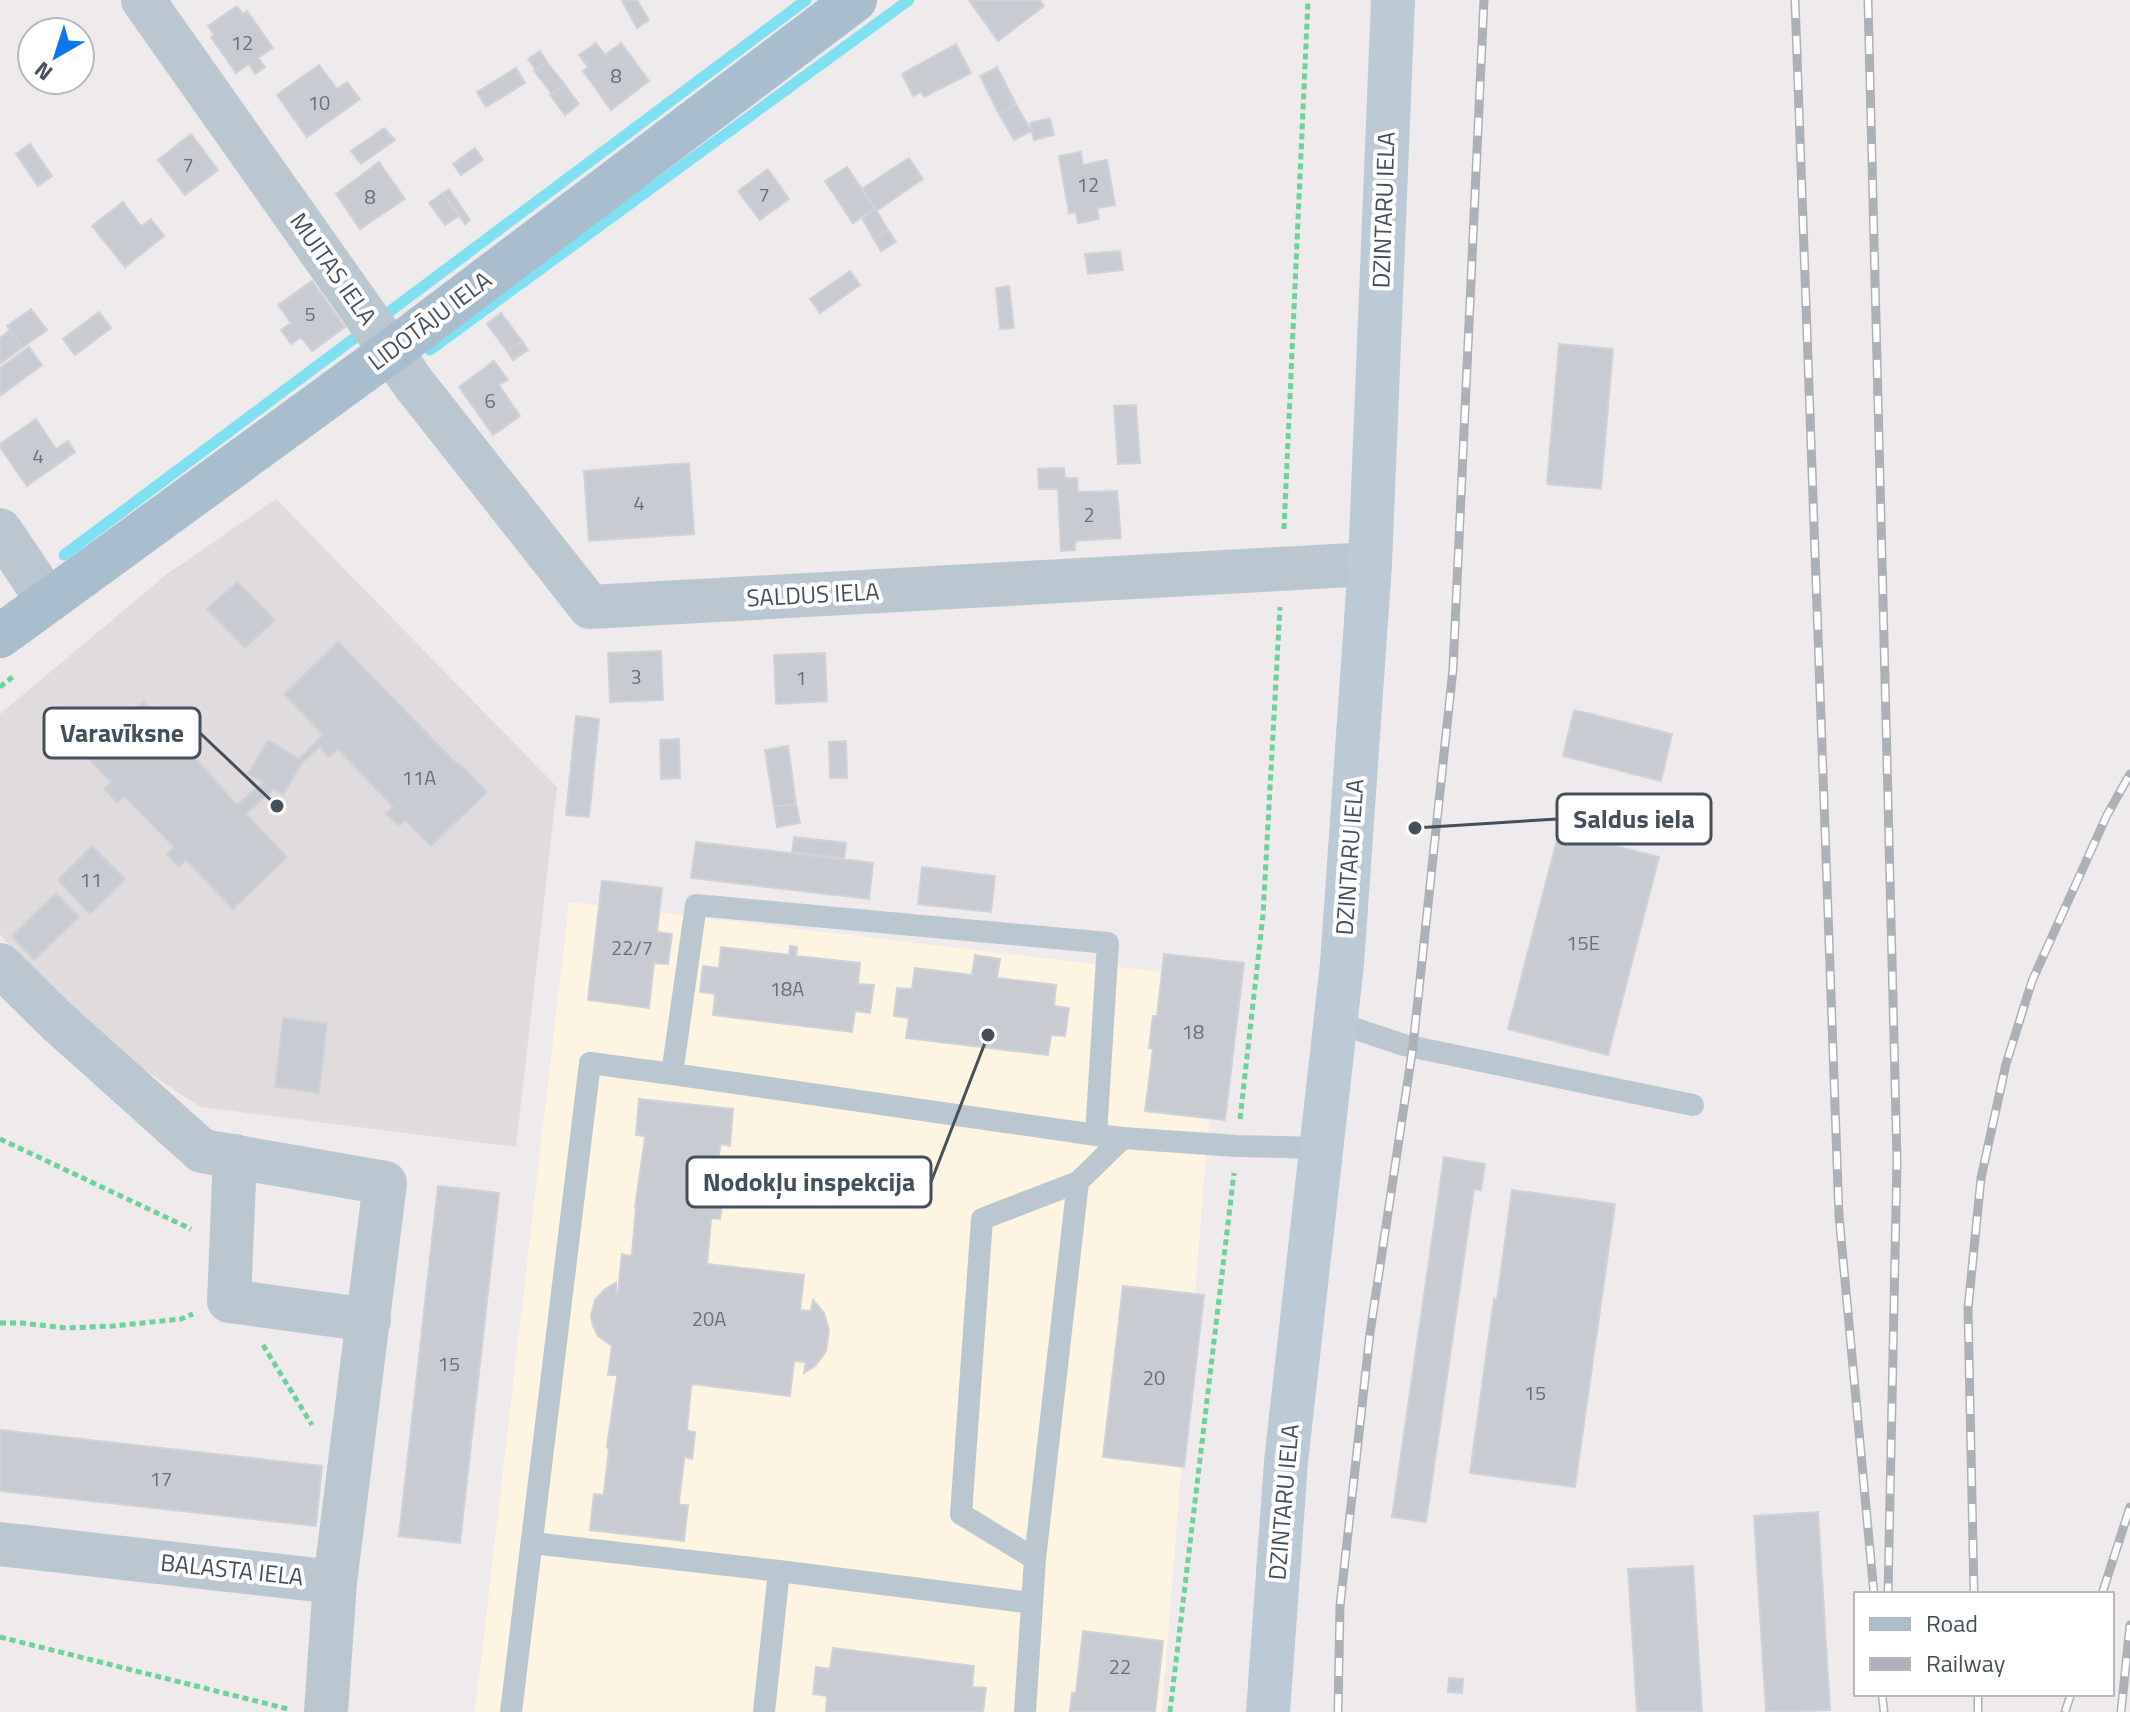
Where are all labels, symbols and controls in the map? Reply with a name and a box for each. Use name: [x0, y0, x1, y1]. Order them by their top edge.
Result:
north arrow: [16, 16, 96, 96]
house number: 12: [231, 27, 253, 58]
text: N: [27, 54, 60, 90]
house number: 8: [610, 60, 622, 91]
house number: 10: [308, 87, 330, 118]
street label: DZINTARU IELA: [1362, 131, 1404, 289]
house number: 7: [182, 149, 194, 180]
house number: 12: [1077, 169, 1099, 200]
house number: 7: [758, 179, 770, 210]
house number: 8: [364, 181, 376, 212]
street label: MUITAS IELA: [282, 205, 386, 332]
street label: LIDOTĀJU IELA: [360, 262, 499, 379]
house number: 5: [304, 298, 316, 329]
house number: 6: [484, 385, 496, 416]
house number: 4: [32, 440, 44, 471]
house number: 4: [633, 487, 645, 518]
house number: 2: [1083, 499, 1095, 530]
street label: SALDUS IELA: [746, 573, 880, 615]
house number: 3: [630, 661, 642, 692]
house number: 1: [795, 662, 807, 693]
callout: Varavīksne: [44, 708, 200, 758]
text: Varavīksne: [60, 713, 184, 752]
house number: 11A: [402, 762, 436, 793]
street label: DZINTARU IELA: [1326, 778, 1372, 936]
callout: Saldus iela: [1557, 794, 1711, 844]
text: Saldus iela: [1573, 799, 1695, 838]
house number: 11: [80, 864, 102, 895]
house number: 15E: [1566, 927, 1600, 958]
house number: 22/7: [611, 932, 653, 963]
house number: 18A: [770, 973, 804, 1004]
house number: 18: [1182, 1016, 1204, 1047]
callout: Nodokļu inspekcija: [687, 1157, 931, 1207]
text: Nodokļu inspekcija: [703, 1162, 915, 1201]
house number: 20A: [692, 1303, 726, 1334]
house number: 15: [438, 1348, 460, 1379]
house number: 20: [1143, 1362, 1165, 1393]
house number: 15: [1524, 1377, 1546, 1408]
street label: DZINTARU IELA: [1258, 1422, 1308, 1581]
house number: 17: [150, 1463, 172, 1494]
street label: BALASTA IELA: [159, 1544, 305, 1594]
legend: [1854, 1592, 2114, 1696]
text: Road: [1926, 1605, 1978, 1641]
text: Railway: [1926, 1645, 2006, 1681]
house number: 22: [1109, 1651, 1131, 1682]

